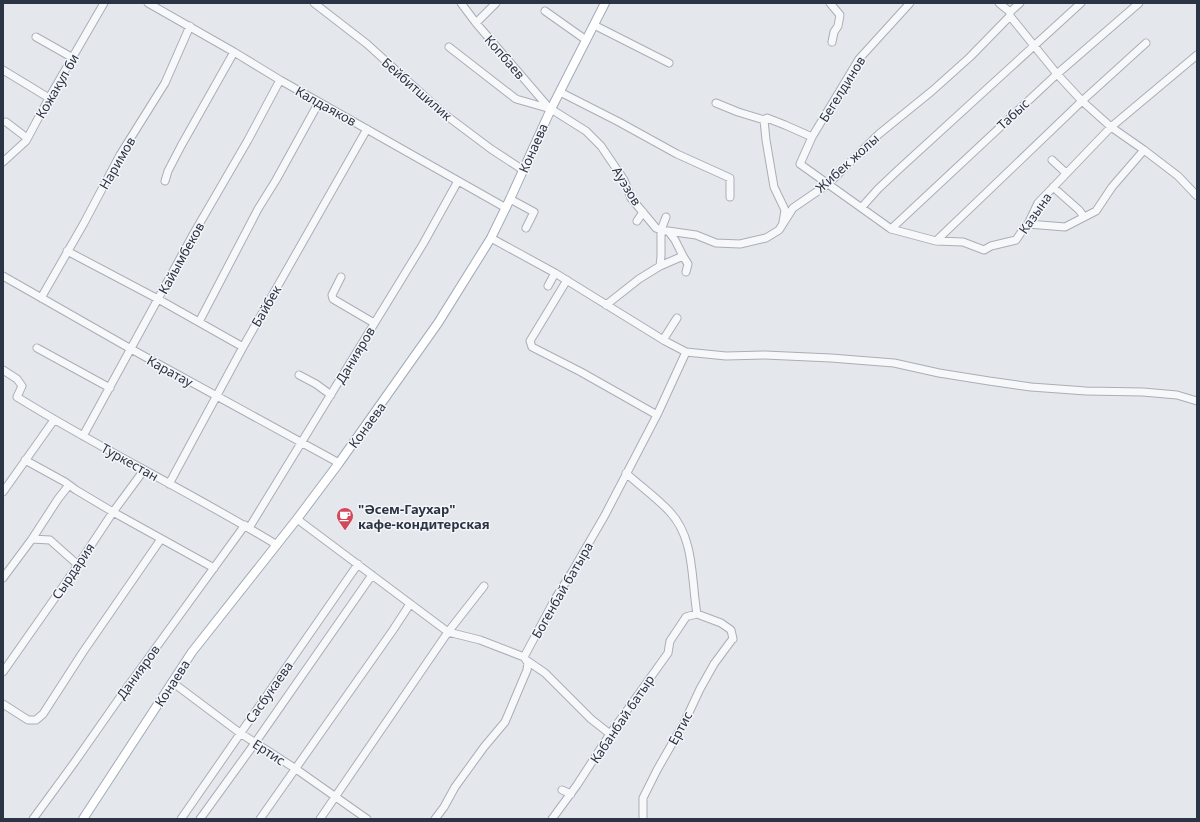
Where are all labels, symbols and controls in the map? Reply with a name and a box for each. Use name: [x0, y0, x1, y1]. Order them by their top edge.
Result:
street label: Копбаев: [481, 31, 529, 83]
street label: Кожакул би: [31, 50, 83, 122]
street label: Бегелдинов: [815, 53, 869, 125]
street label: Бейбитшилик: [378, 54, 456, 125]
street label: Калдаяков: [292, 82, 360, 130]
street label: Табыс: [993, 94, 1033, 134]
street label: Конаева: [514, 120, 552, 176]
street label: Жибек жолы: [811, 130, 883, 196]
street label: Наримов: [95, 133, 139, 193]
street label: Ауэзов: [608, 163, 646, 209]
street label: Казына: [1014, 189, 1056, 237]
street label: Кайымбеков: [154, 219, 208, 297]
street label: Байбек: [247, 282, 285, 330]
street label: Данияров: [331, 323, 379, 387]
street label: Каратау: [144, 351, 197, 391]
street label: Конаева: [344, 398, 390, 452]
street label: Туркестан: [98, 439, 162, 485]
place label: "Әсем-Гаухар" кафе-кондитерская: [358, 500, 490, 533]
cafe icon: "Әсем-Гаухар" кафе-кондитерская: [335, 506, 355, 531]
street label: Богенбай батыра: [527, 538, 597, 642]
street label: Сырдария: [47, 539, 99, 603]
street label: Данияров: [112, 641, 164, 703]
street label: Конаева: [150, 656, 194, 710]
street label: Сасбукаева: [241, 658, 297, 726]
street label: Кабанбай батыр: [586, 671, 658, 767]
street label: Ертис: [664, 708, 696, 748]
street label: Ертис: [249, 735, 289, 769]

